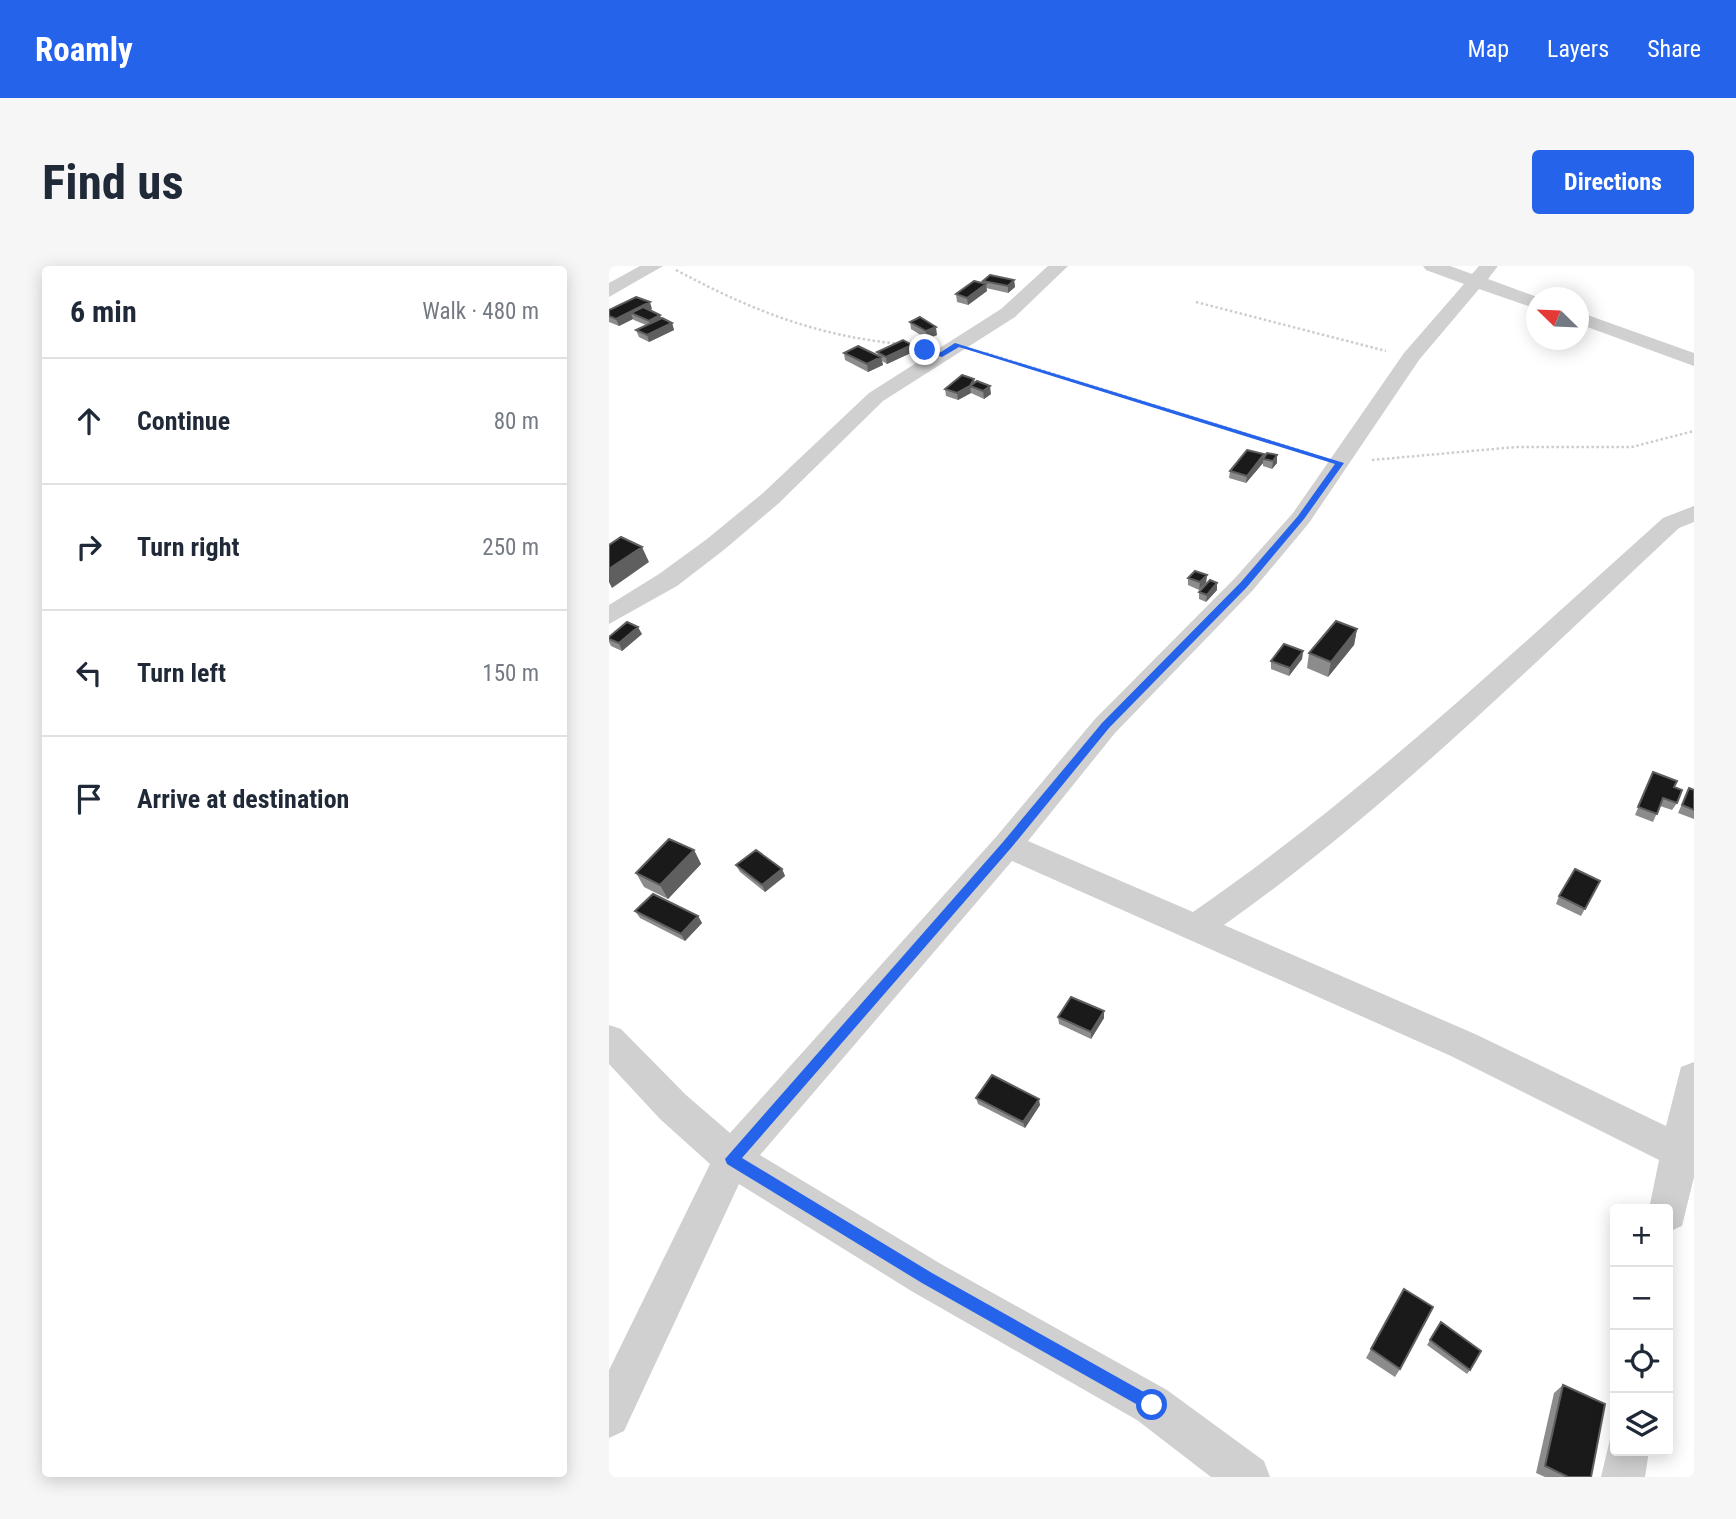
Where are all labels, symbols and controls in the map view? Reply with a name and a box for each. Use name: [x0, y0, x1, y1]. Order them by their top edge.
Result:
text: Roamly: [35, 30, 133, 69]
text: Map: [1468, 35, 1509, 63]
text: Layers: [1547, 35, 1609, 63]
text: Share: [1647, 35, 1701, 63]
button: Directions: [1532, 150, 1694, 214]
text: Find us: [42, 154, 184, 211]
north arrow: [1526, 287, 1589, 350]
text: 6 min: [70, 294, 137, 329]
text: Walk · 480 m: [422, 298, 539, 325]
route end: [909, 334, 940, 365]
icon: ahead: [70, 402, 108, 440]
text: Continue: [137, 406, 230, 436]
text: 80 m: [494, 408, 539, 435]
icon: right: [70, 528, 108, 566]
text: Turn right: [137, 532, 239, 562]
text: 250 m: [482, 534, 539, 561]
icon: left: [70, 654, 108, 692]
text: Turn left: [137, 658, 226, 688]
text: 150 m: [482, 660, 539, 687]
icon: arrive: [70, 780, 108, 818]
text: Arrive at destination: [137, 784, 349, 814]
map controls: [1610, 1204, 1673, 1456]
button: +: [1610, 1204, 1673, 1267]
button: −: [1610, 1267, 1673, 1330]
button: locate: [1610, 1330, 1673, 1393]
route start: [1136, 1389, 1167, 1420]
button: layers: [1610, 1393, 1673, 1456]

